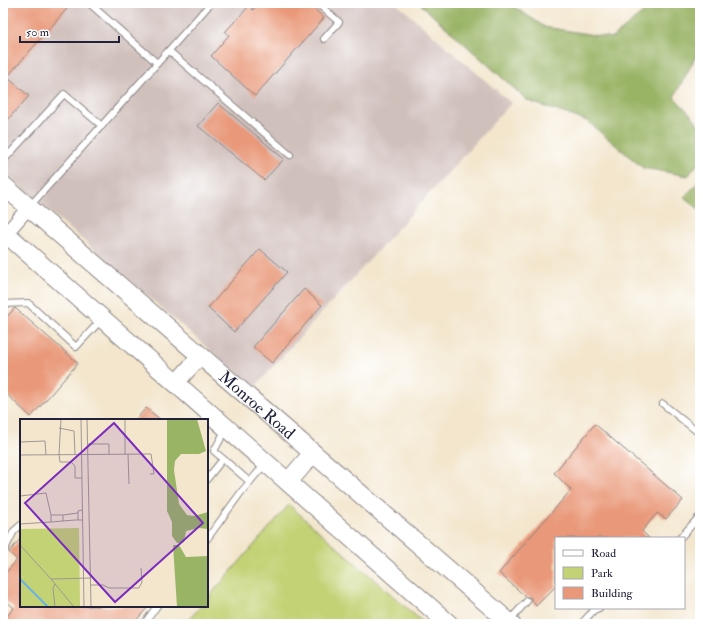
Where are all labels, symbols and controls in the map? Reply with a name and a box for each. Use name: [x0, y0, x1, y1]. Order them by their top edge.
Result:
scale bar: [20, 18, 119, 44]
text: 50 m: [26, 25, 50, 40]
street label: Monroe Road: [215, 366, 300, 444]
inset map: [20, 419, 208, 607]
legend: [555, 537, 685, 609]
text: Road: [591, 546, 616, 561]
text: Park: [591, 566, 613, 581]
text: Building: [591, 586, 634, 601]

